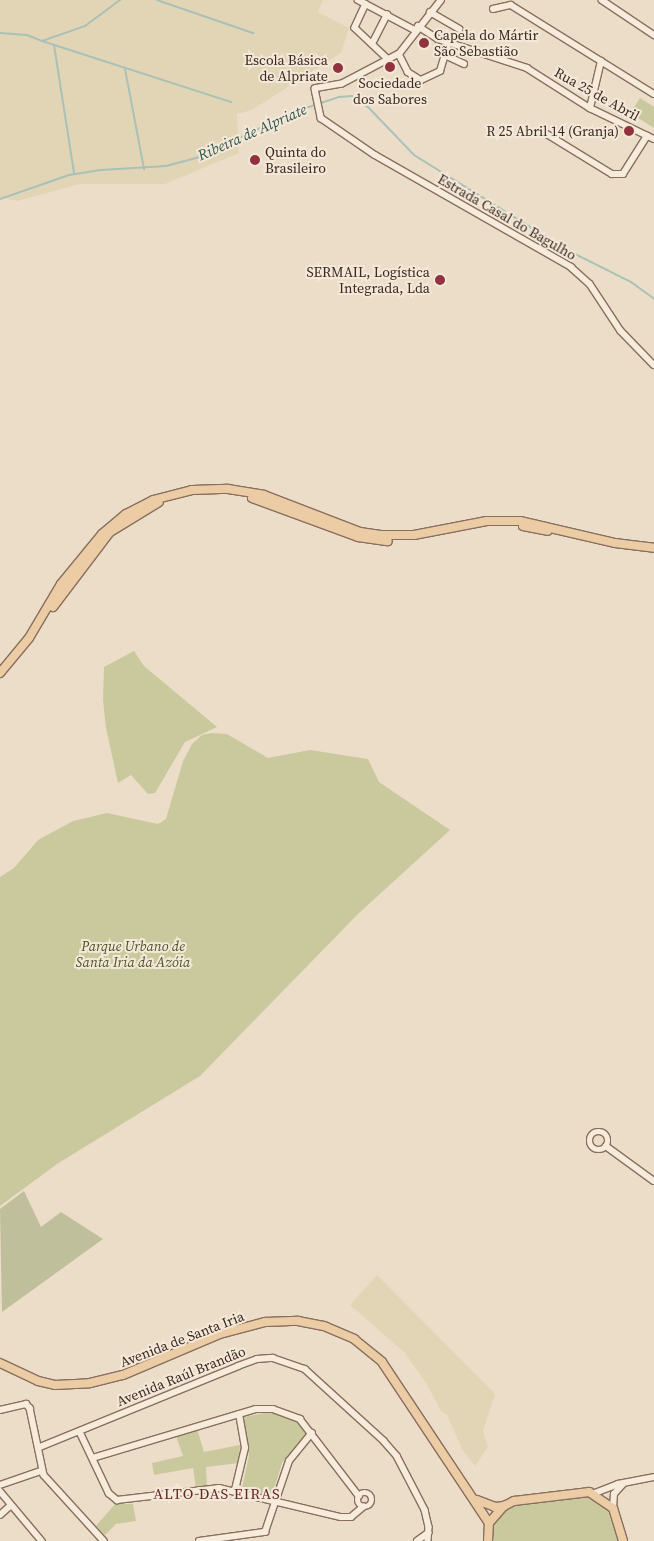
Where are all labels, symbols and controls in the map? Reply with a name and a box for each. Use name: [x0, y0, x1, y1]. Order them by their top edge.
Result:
place label: Capela do Mártir São Sebastião: [434, 27, 538, 59]
marker: Capela do Mártir São Sebastião: [418, 37, 430, 49]
place label: Escola Básica de Alpriate: [245, 52, 328, 84]
marker: Sociedade dos Sabores: [384, 61, 396, 73]
marker: Escola Básica de Alpriate: [332, 62, 344, 74]
street label: Rua 25 de Abril: [551, 64, 643, 124]
place label: Sociedade dos Sabores: [353, 75, 427, 108]
water label: Ribeira de Alpriate: [195, 100, 309, 164]
place label: R 25 Abril 14 (Granja): [486, 123, 619, 139]
marker: R 25 Abril 14 (Granja): [623, 125, 635, 137]
place label: Quinta do Brasileiro: [265, 144, 326, 176]
marker: Quinta do Brasileiro: [249, 154, 261, 166]
street label: Estrada Casal do Bagulho: [435, 170, 579, 264]
place label: SERMAIL, Logística Integrada, Lda: [306, 264, 430, 296]
marker: SERMAIL, Logística Integrada, Lda: [434, 274, 446, 286]
park label: Parque Urbano de Santa Iria da Azóia: [76, 938, 190, 970]
street label: Avenida de Santa Iria: [118, 1308, 246, 1370]
street label: Avenida Raúl Brandão: [114, 1342, 248, 1410]
district label: ALTO DAS EIRAS: [151, 1485, 283, 1503]

